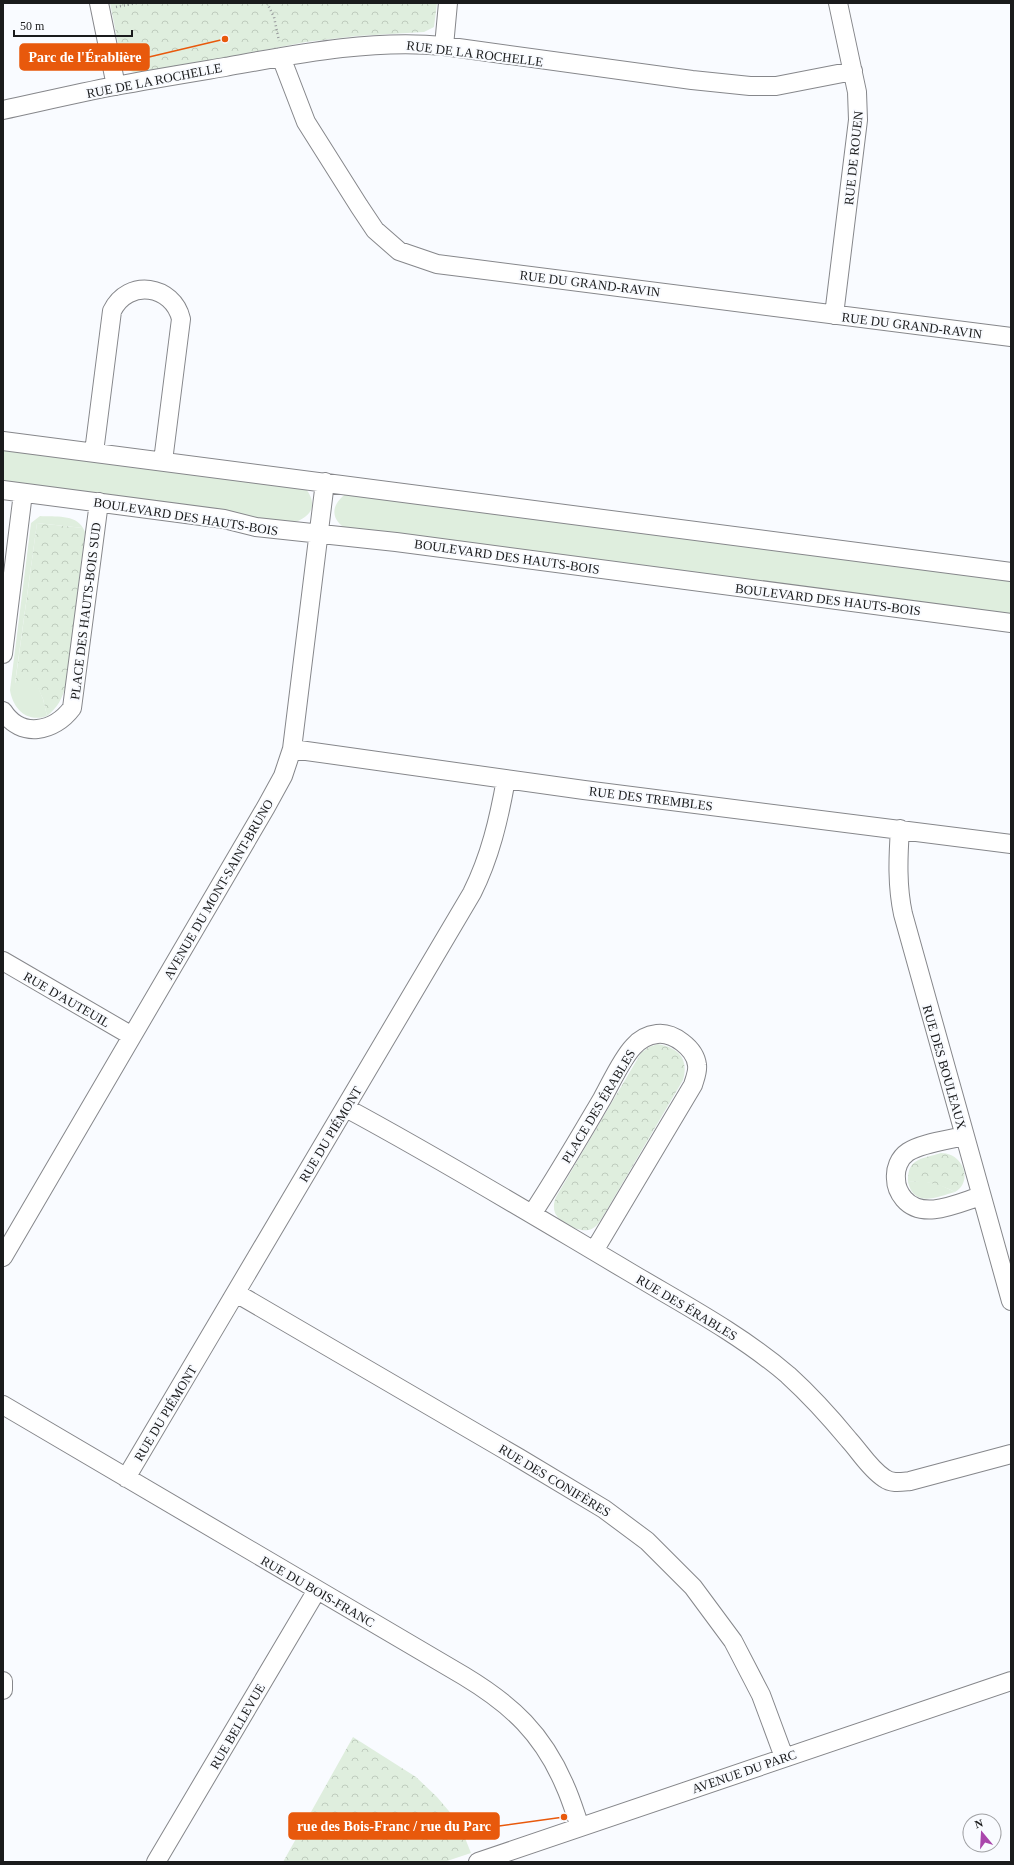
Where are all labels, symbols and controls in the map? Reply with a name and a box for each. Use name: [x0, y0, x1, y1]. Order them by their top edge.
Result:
scale bar: [14, 12, 132, 38]
text: 50 m: [20, 19, 45, 33]
street label: RUE DE LA ROCHELLE: [406, 38, 544, 69]
callout: Parc de l'Érablière: [20, 44, 149, 70]
text: Parc de l'Érablière: [28, 49, 142, 65]
street label: RUE DE LA ROCHELLE: [85, 60, 223, 101]
street label: RUE DE ROUEN: [841, 110, 866, 206]
street label: RUE DU GRAND-RAVIN: [519, 267, 662, 300]
street label: RUE DU GRAND-RAVIN: [841, 309, 984, 342]
street label: BOULEVARD DES HAUTS-BOIS: [92, 494, 279, 539]
street label: PLACE DES HAUTS-BOIS SUD: [67, 521, 104, 701]
street label: BOULEVARD DES HAUTS-BOIS: [413, 536, 600, 577]
street label: BOULEVARD DES HAUTS-BOIS: [734, 581, 922, 618]
street label: RUE DES TREMBLES: [588, 783, 714, 814]
street label: AVENUE DU MONT-SAINT-BRUNO: [161, 797, 276, 982]
street label: RUE D'AUTEUIL: [21, 969, 113, 1030]
street label: RUE DES BOULEAUX: [920, 1003, 970, 1132]
street label: PLACE DES ÉRABLES: [559, 1047, 638, 1166]
street label: RUE DU PIÉMONT: [296, 1084, 365, 1185]
street label: RUE DES ÉRABLES: [634, 1271, 740, 1343]
street label: RUE DU PIÉMONT: [131, 1363, 200, 1464]
street label: RUE DES CONIFÈRES: [496, 1441, 613, 1520]
street label: RUE DU BOIS-FRANC: [258, 1553, 377, 1630]
street label: RUE BELLEVUE: [207, 1681, 268, 1772]
street label: AVENUE DU PARC: [690, 1747, 799, 1796]
callout: rue des Bois-Franc / rue du Parc: [289, 1813, 499, 1839]
north arrow: [962, 1813, 1002, 1853]
text: N: [973, 1817, 985, 1830]
text: rue des Bois-Franc / rue du Parc: [297, 1819, 491, 1834]

